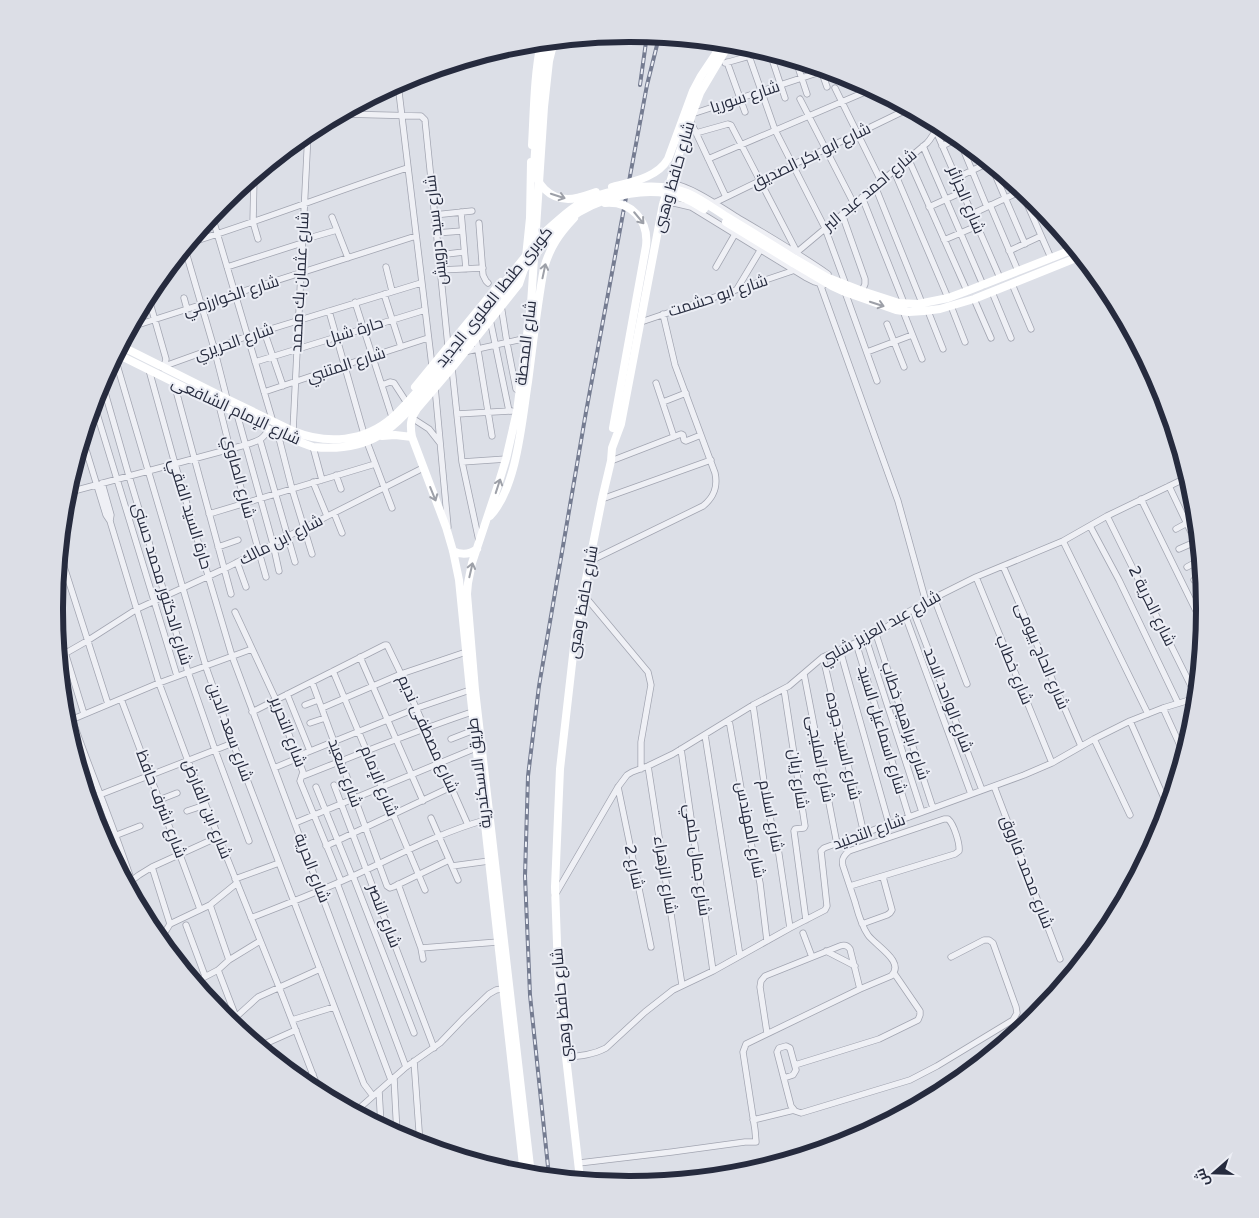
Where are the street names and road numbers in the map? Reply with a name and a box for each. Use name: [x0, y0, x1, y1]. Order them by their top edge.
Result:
street label: شارع سوريا: [708, 76, 783, 119]
street label: شارع ابو بكر الصديق: [748, 118, 874, 194]
street label: شارع حافظ وهبى: [649, 119, 700, 235]
street label: شارع احمد عبد البر: [818, 145, 922, 237]
street label: شارع الجزائر: [941, 162, 989, 237]
street label: شارع سيد درويش: [420, 174, 453, 286]
street label: شارع عثمان بك محمد: [286, 211, 315, 353]
street label: كوبرى طنطا العلوى الجديد: [431, 222, 557, 372]
street label: شارع ابو حشمت: [666, 270, 771, 322]
street label: شارع الخوارزمي: [180, 271, 283, 324]
street label: شارع المحطة: [511, 299, 542, 387]
street label: حارة شبل: [322, 313, 386, 349]
street label: شارع الحريري: [192, 319, 277, 368]
street label: شارع المتنبي: [304, 343, 389, 390]
street label: شارع الإمام الشافعى: [168, 372, 304, 451]
street label: شارع الصاوي: [215, 433, 260, 522]
street label: حارة السيد الفقي: [161, 456, 216, 573]
street label: شارع الدكتور محمد حسنى: [127, 500, 196, 668]
street label: شارع ابن مالك: [236, 510, 327, 571]
street label: شارع حافظ وهبى: [563, 544, 604, 660]
street label: شارع الحرية 2: [1123, 562, 1180, 650]
street label: شارع عبد العزيز شلبي: [816, 586, 946, 672]
street label: شارع الحاج بيومى: [1010, 599, 1074, 713]
street label: شارع خطاب: [990, 632, 1037, 708]
street label: شارع الواحد الاحد: [918, 645, 977, 756]
street label: شارع ابراهيم خطاب: [876, 659, 934, 783]
street label: شارع اسماعيل السيد: [852, 663, 911, 797]
street label: شارع مصطفى نديم: [392, 672, 463, 797]
street label: شارع سعد الدين: [202, 680, 257, 785]
street label: شارع السيد جوده: [820, 690, 865, 802]
street label: شارع التحرير: [264, 693, 310, 770]
street label: شارع المليجى: [801, 714, 838, 804]
street label: طريق الاسكندرية: [462, 717, 496, 829]
street label: شارع سعيد: [322, 736, 367, 811]
street label: شارع الإمام: [355, 743, 402, 820]
street label: شارع اشرف حافظ: [130, 747, 191, 861]
street label: شارع زيان: [783, 748, 812, 810]
street label: شارع ابن الفارض: [177, 756, 236, 862]
street label: شارع اسلام: [753, 778, 788, 854]
street label: شارع المهندس: [730, 780, 769, 880]
street label: شارع جمال حلمي: [676, 803, 715, 918]
street label: شارع التجنيد: [830, 810, 909, 855]
street label: شارع محمد فاروق: [995, 813, 1058, 932]
street label: شارع الحرية: [289, 830, 334, 906]
street label: شارع الزهراء: [648, 834, 681, 916]
street label: شارع 2: [619, 843, 648, 891]
street label: شارع النصر: [361, 880, 405, 951]
street label: شارع حافظ وهبى: [547, 947, 578, 1063]

